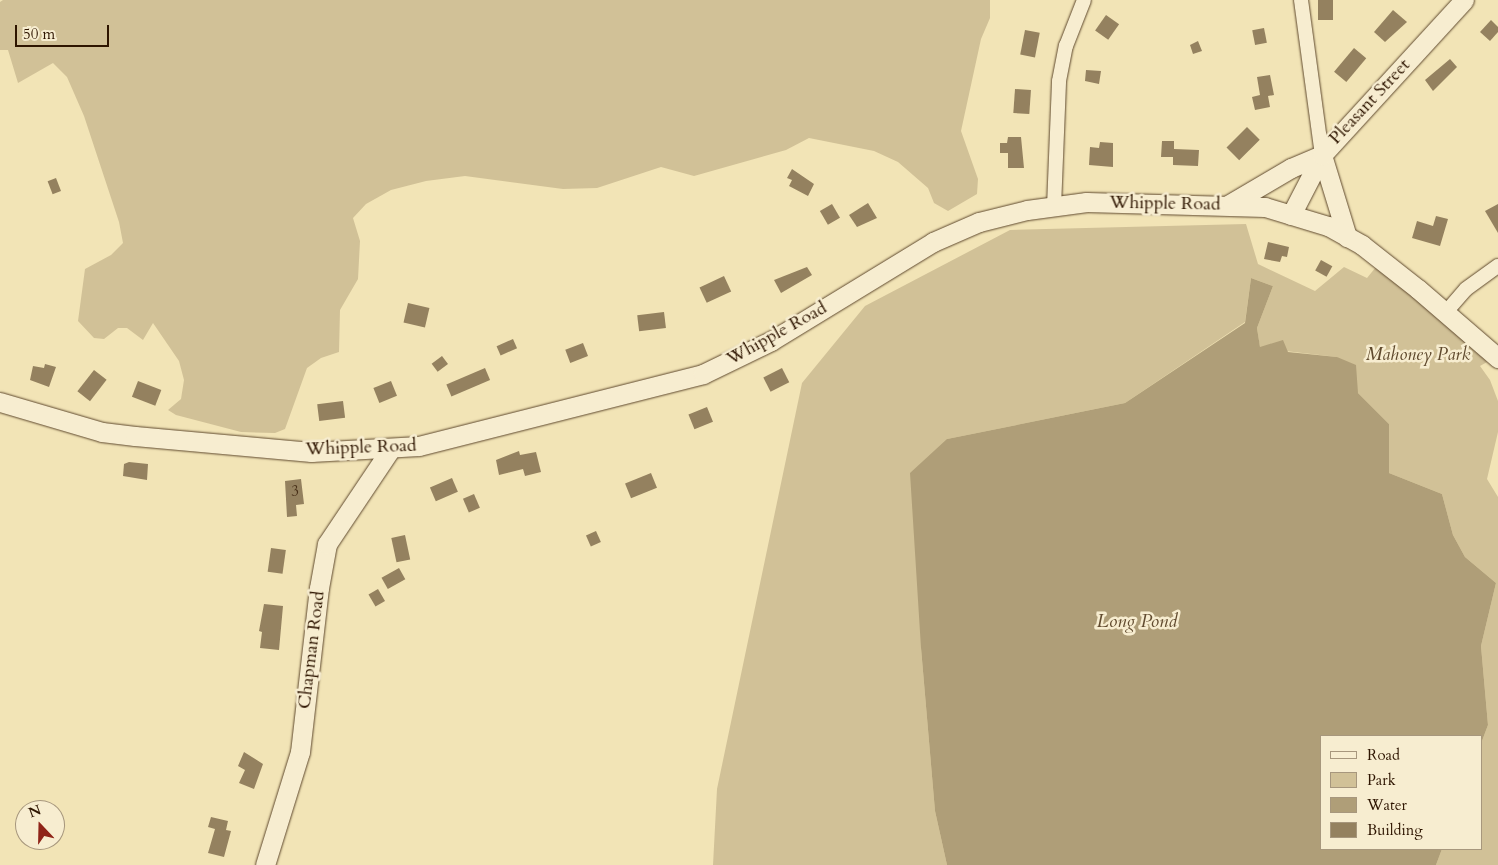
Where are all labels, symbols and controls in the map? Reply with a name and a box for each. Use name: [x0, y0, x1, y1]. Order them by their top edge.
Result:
scale bar: [18, 15, 111, 47]
text: 50 m: [23, 24, 55, 44]
street label: Pleasant Street: [1325, 55, 1415, 149]
street label: Whipple Road: [1109, 192, 1221, 216]
street label: Whipple Road: [723, 298, 831, 370]
park label: Mahoney Park: [1366, 344, 1470, 366]
street label: Whipple Road: [305, 435, 417, 461]
house number: 3: [291, 483, 299, 501]
street label: Chapman Road: [294, 590, 330, 710]
water label: Long Pond: [1097, 611, 1177, 633]
legend: [1320, 735, 1483, 850]
text: Road: [1367, 745, 1400, 765]
text: Park: [1367, 770, 1396, 790]
text: Water: [1367, 795, 1407, 815]
north arrow: [15, 800, 65, 850]
text: N: [26, 800, 44, 823]
text: Building: [1367, 820, 1423, 840]

